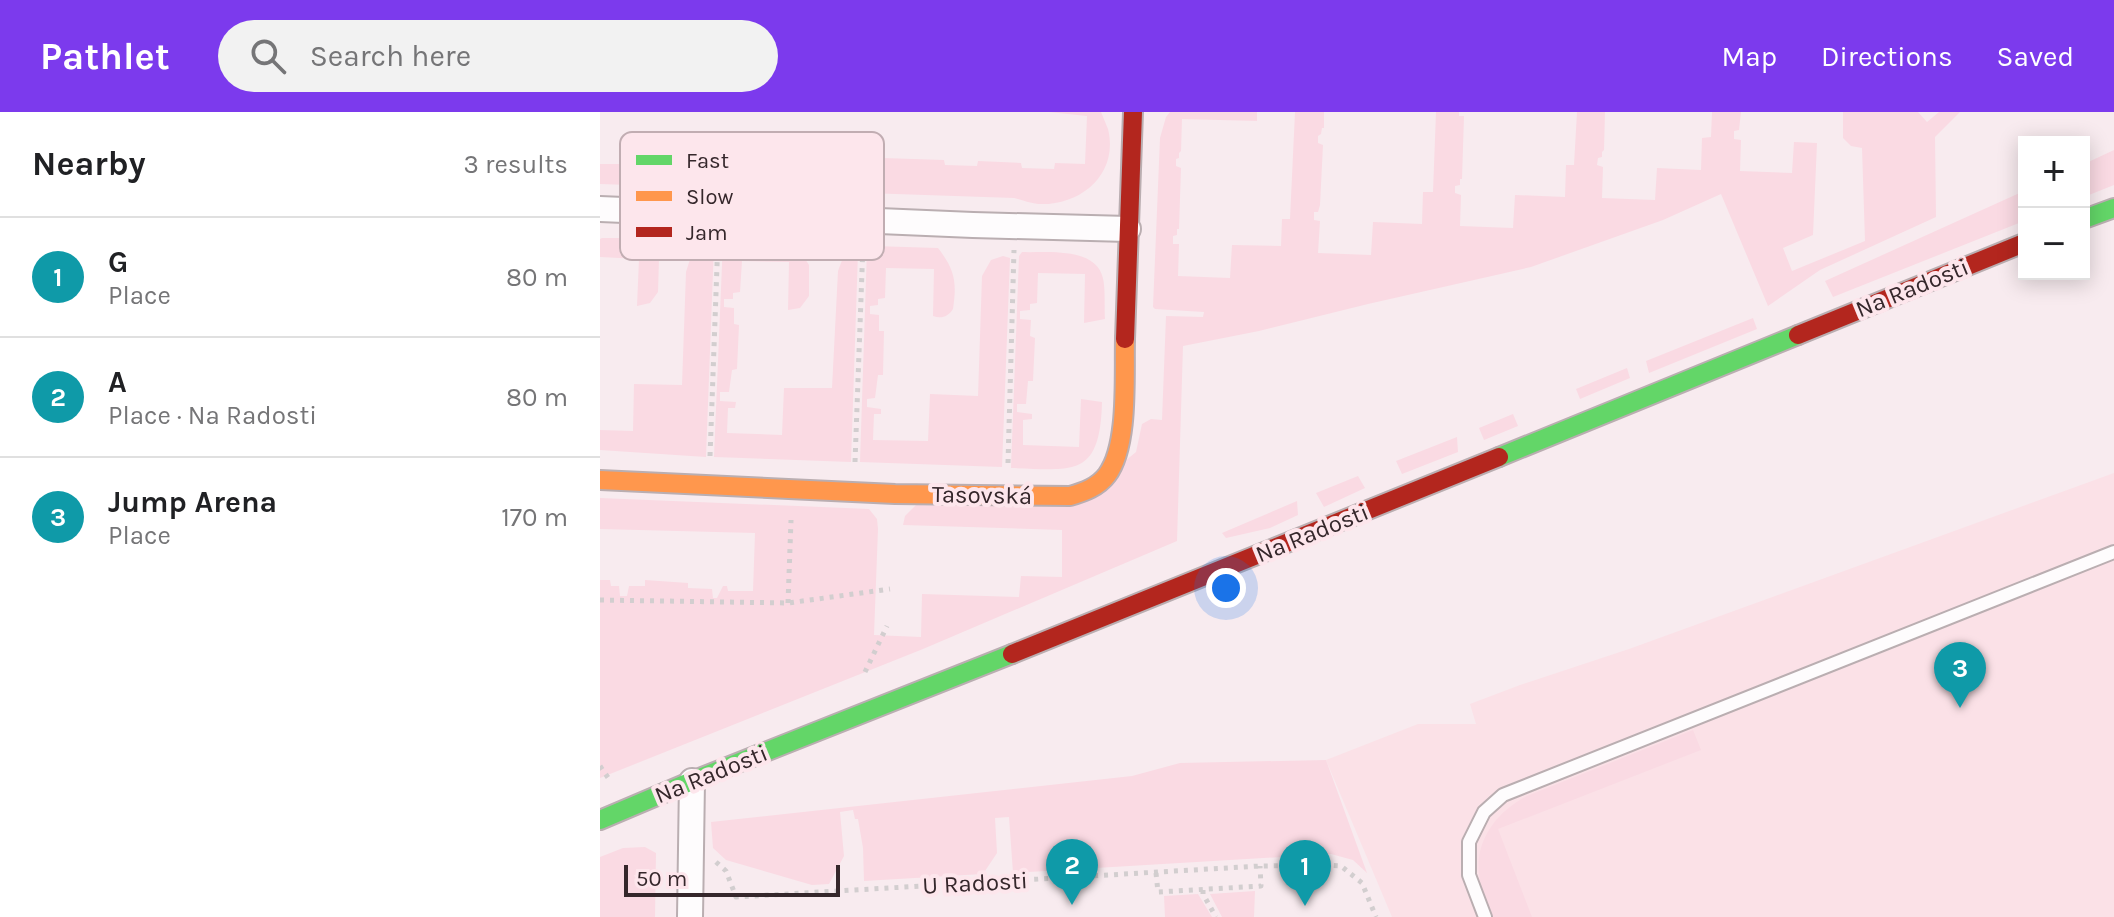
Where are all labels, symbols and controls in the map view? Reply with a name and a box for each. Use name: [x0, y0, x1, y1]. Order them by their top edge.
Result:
search box: [218, 20, 778, 92]
text: Pathlet: [40, 34, 170, 79]
icon: search: [246, 34, 290, 78]
text: Search here: [310, 38, 471, 74]
text: Map: [1722, 40, 1777, 73]
text: Directions: [1821, 40, 1953, 73]
text: Saved: [1997, 40, 2074, 73]
legend: [620, 132, 884, 260]
map controls: [2018, 136, 2090, 280]
button: +: [2018, 136, 2090, 208]
text: Nearby: [32, 144, 146, 184]
text: Fast: [686, 148, 729, 174]
text: 3 results: [464, 149, 568, 180]
text: Slow: [686, 184, 733, 210]
button: −: [2018, 208, 2090, 280]
text: Jam: [686, 220, 728, 246]
text: G: [108, 244, 128, 280]
street label: Na Radosti: [1851, 253, 1973, 323]
text: 1: [53, 262, 63, 293]
text: 80 m: [506, 262, 568, 293]
text: Place: [108, 280, 171, 311]
text: A: [108, 364, 127, 400]
text: 2: [50, 382, 66, 413]
text: 80 m: [506, 382, 568, 413]
text: Place · Na Radosti: [108, 400, 317, 431]
street label: Tasovská: [932, 480, 1032, 510]
text: Jump Arena: [108, 484, 277, 520]
street label: Na Radosti: [1251, 498, 1373, 568]
text: 3: [50, 502, 66, 533]
text: 170 m: [501, 502, 568, 533]
text: Place: [108, 520, 171, 551]
your location: [1206, 568, 1246, 608]
pin: 3: [1934, 642, 1986, 708]
street label: Na Radosti: [650, 739, 772, 809]
pin: 2: [1046, 839, 1098, 905]
pin: 1: [1279, 840, 1331, 906]
scale bar: [624, 861, 840, 897]
text: 50 m: [636, 866, 687, 892]
street label: U Radosti: [922, 866, 1028, 900]

